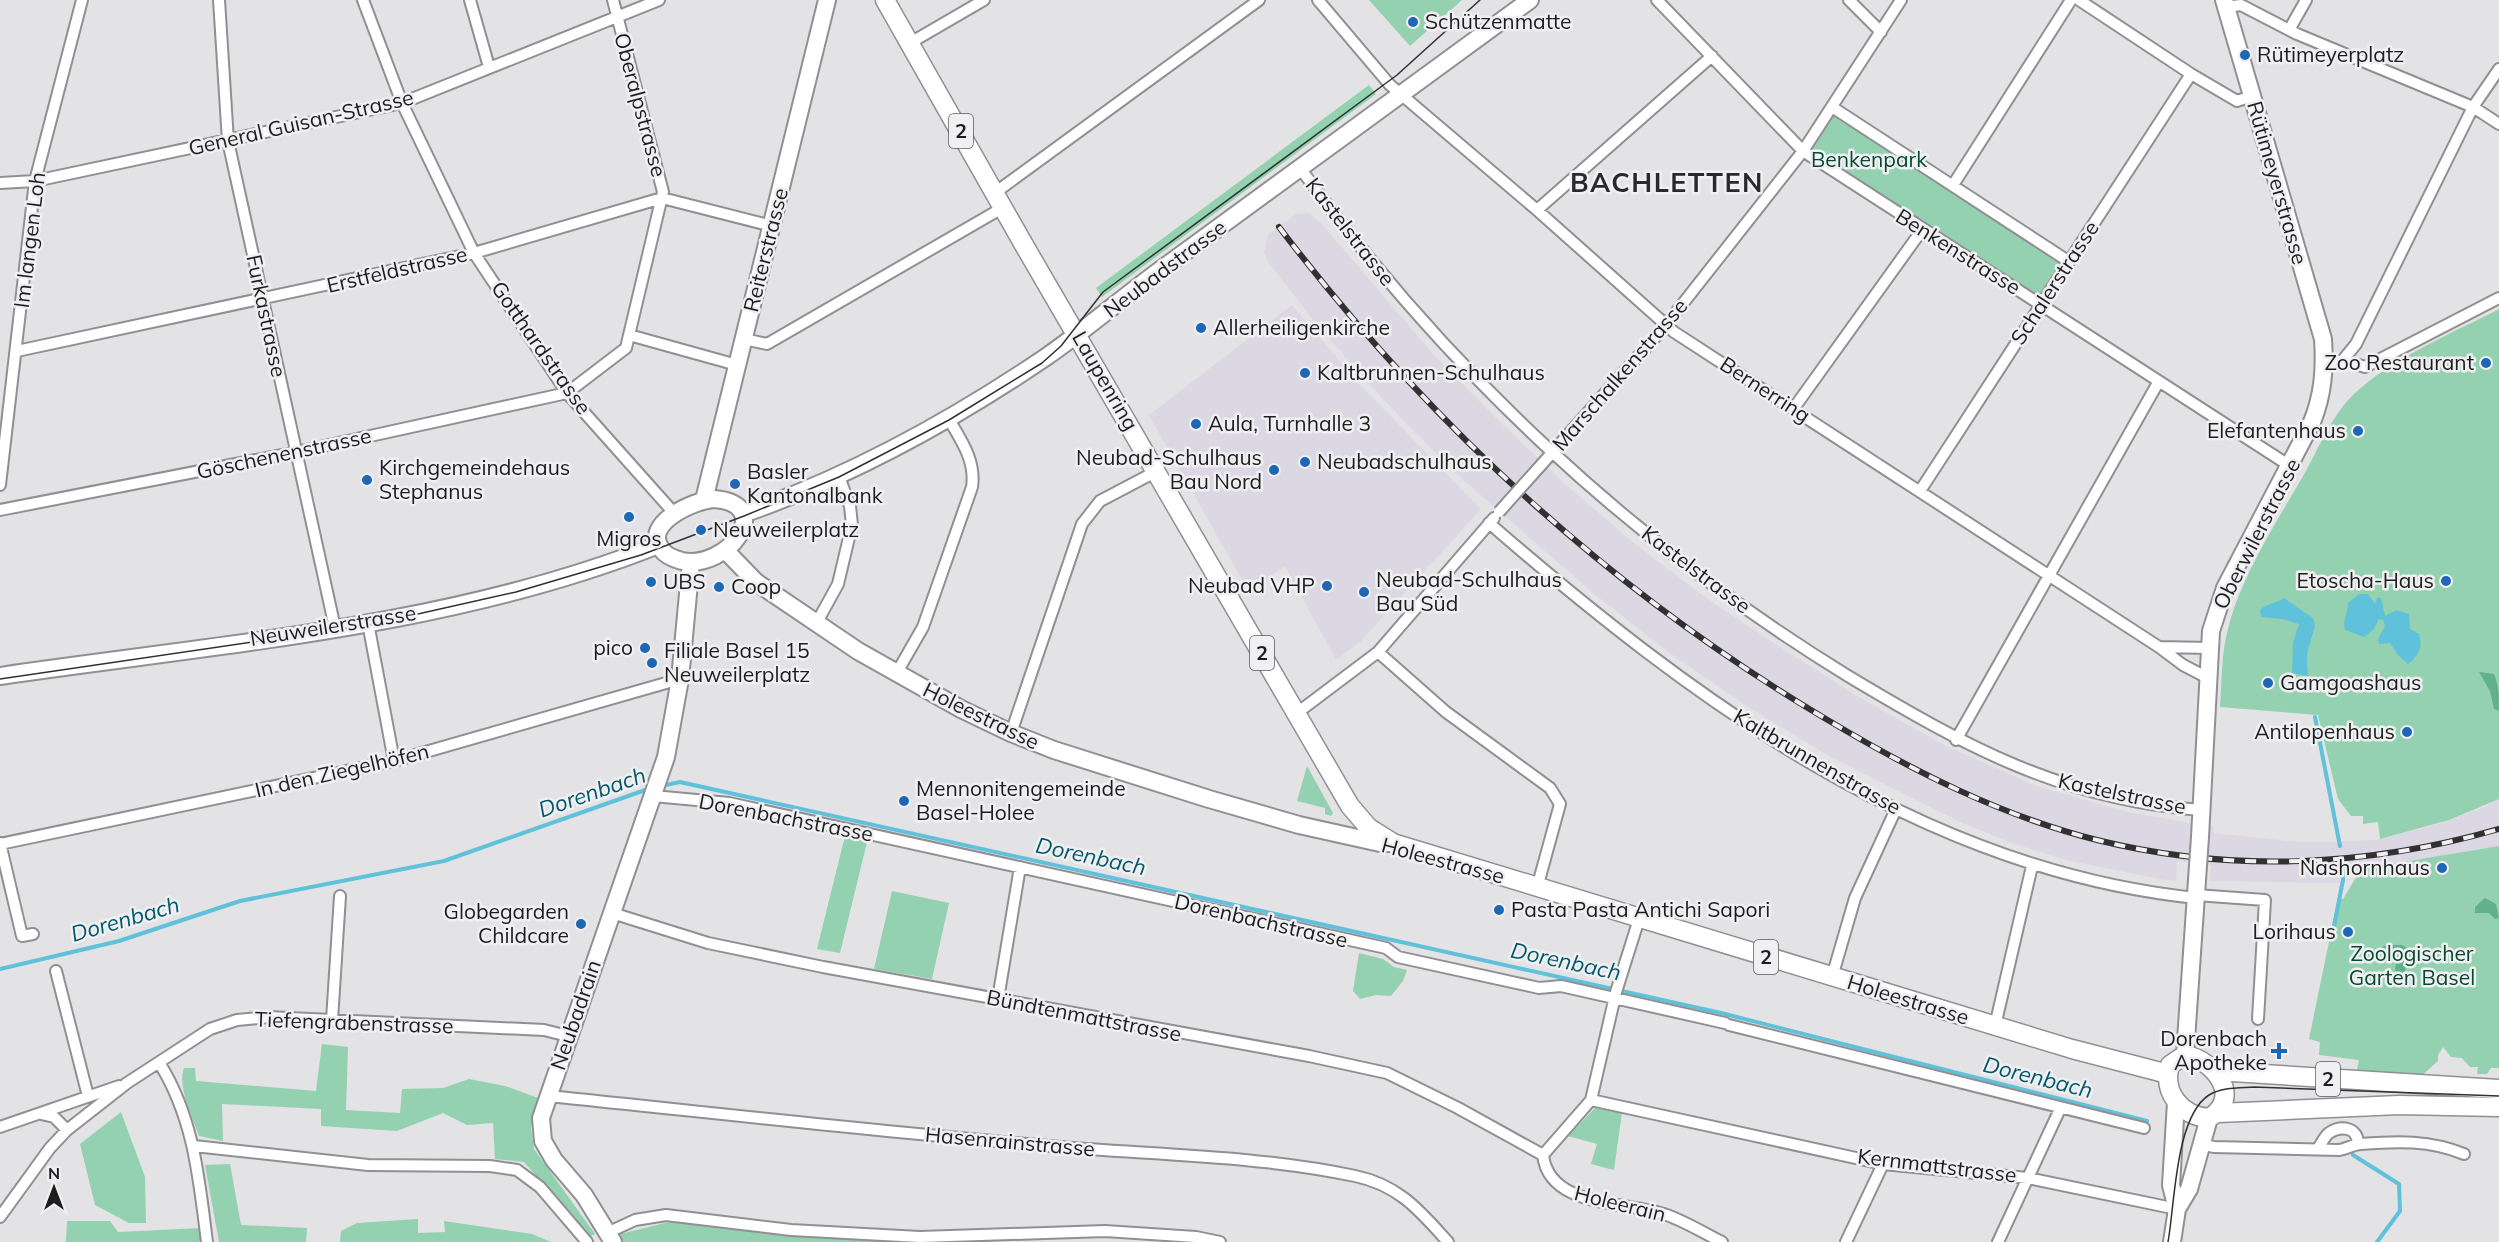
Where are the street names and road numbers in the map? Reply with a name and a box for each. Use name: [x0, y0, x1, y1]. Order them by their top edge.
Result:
street label: Oberalpstrasse: [609, 30, 673, 180]
street label: General Guisan-Strasse: [186, 83, 416, 161]
street label: Rütimeyerstrasse: [2242, 98, 2314, 267]
road number: 2: [949, 114, 973, 148]
street label: Im langen Loh: [8, 170, 50, 309]
street label: Kastelstrasse: [1301, 172, 1401, 291]
street label: Reiterstrasse: [737, 185, 793, 314]
street label: Benkenstrasse: [1891, 202, 2026, 300]
street label: Neubadstrasse: [1098, 214, 1231, 323]
street label: Schalerstrasse: [2004, 216, 2104, 349]
street label: Erstfeldstrasse: [324, 240, 470, 298]
street label: Furkastrasse: [241, 252, 293, 379]
street label: Gotthardstrasse: [486, 276, 597, 419]
street label: Marschalkenstrasse: [1546, 293, 1692, 456]
street label: Laupenring: [1067, 326, 1145, 435]
street label: Bernerring: [1716, 350, 1816, 428]
street label: Göschenenstrasse: [194, 422, 374, 484]
street label: Oberwilerstrasse: [2207, 454, 2305, 613]
street label: Kastelstrasse: [1637, 520, 1756, 619]
street label: Neuweilerstrasse: [248, 599, 418, 651]
road number: 2: [1250, 636, 1274, 670]
street label: Holeestrasse: [919, 676, 1044, 754]
street label: Kaltbrunnenstrasse: [1729, 703, 1906, 820]
street label: In den Ziegelhöfen: [252, 737, 431, 803]
street label: Kastelstrasse: [2056, 767, 2188, 819]
street label: Dorenbachstrasse: [697, 787, 875, 847]
street label: Holeestrasse: [1379, 831, 1507, 889]
street label: Dorenbachstrasse: [1172, 887, 1350, 953]
road number: 2: [1754, 940, 1778, 974]
street label: Neubadrain: [544, 956, 606, 1073]
street label: Holeestrasse: [1844, 968, 1972, 1030]
street label: Bündtenmattstrasse: [985, 983, 1184, 1047]
street label: Tiefengrabenstrasse: [254, 1006, 454, 1038]
road number: 2: [2316, 1062, 2340, 1096]
street label: Hasenrainstrasse: [924, 1121, 1096, 1161]
street label: Kernmattstrasse: [1856, 1142, 2018, 1188]
street label: Holeerain: [1572, 1179, 1669, 1227]

